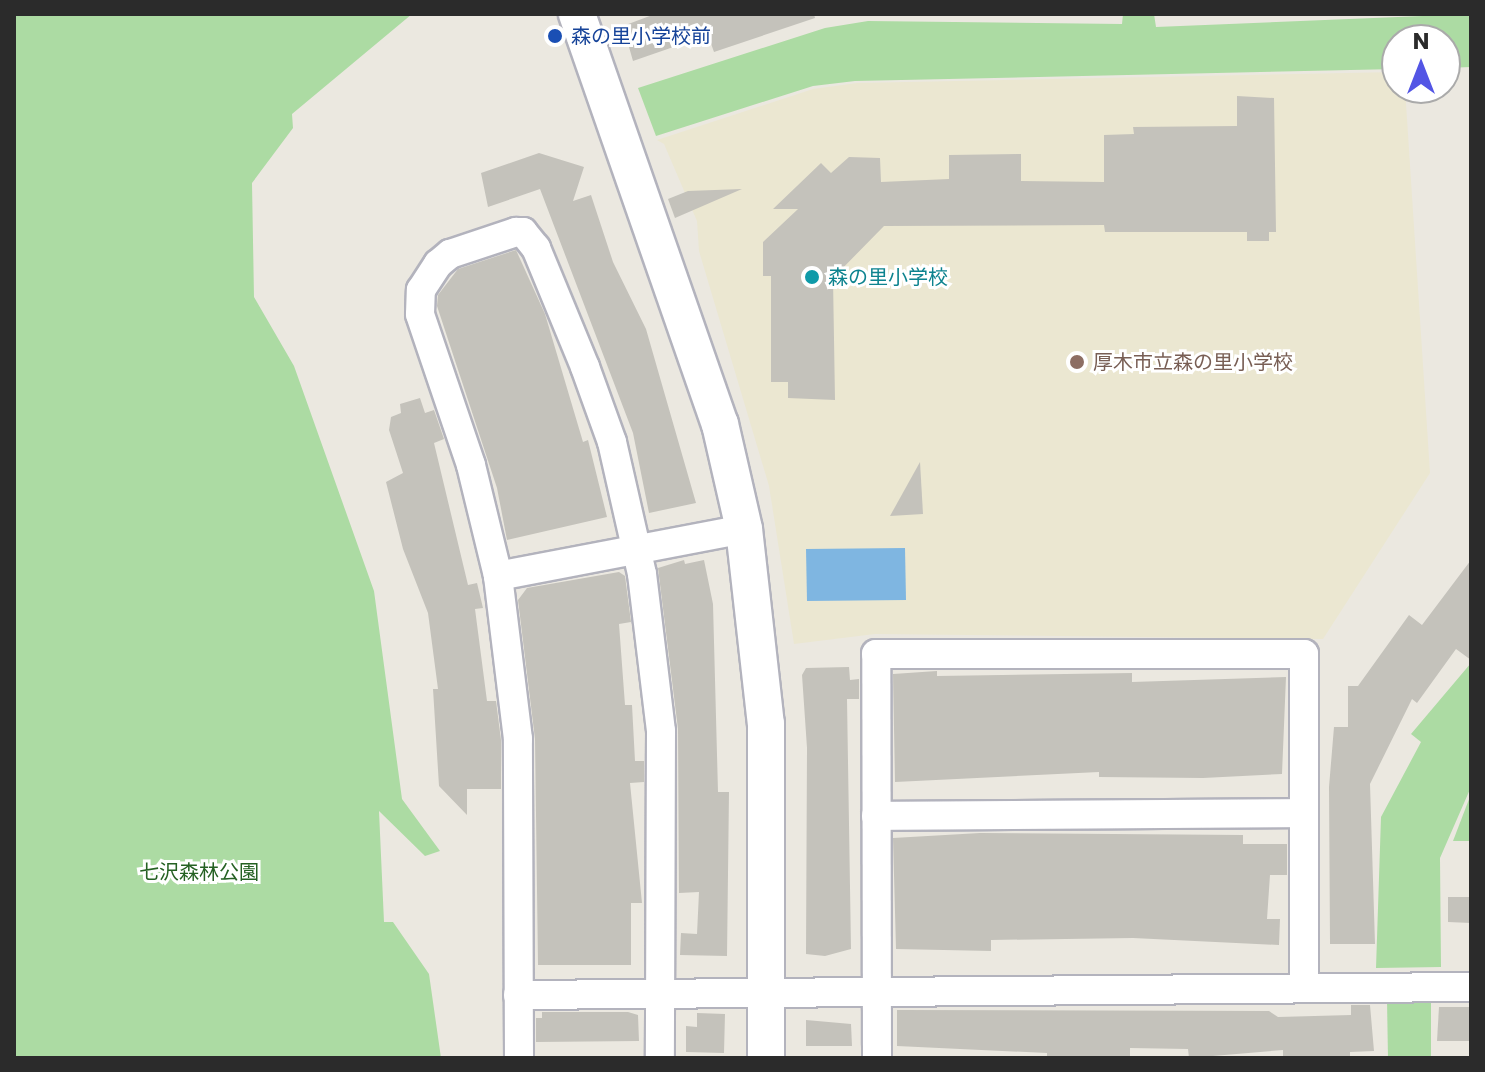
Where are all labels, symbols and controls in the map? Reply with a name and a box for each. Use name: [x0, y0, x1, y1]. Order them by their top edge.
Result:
place label: 森の里小学校前: [571, 24, 711, 48]
north arrow: [1381, 24, 1461, 104]
text: N: [1413, 26, 1429, 57]
marker: 森の里小学校前: [546, 27, 564, 45]
place label: 森の里小学校: [828, 265, 948, 289]
marker: 森の里小学校: [803, 268, 821, 286]
place label: 厚木市立森の里小学校: [1093, 350, 1293, 374]
marker: 厚木市立森の里小学校: [1068, 353, 1086, 371]
park label: 七沢森林公園: [139, 860, 259, 884]

